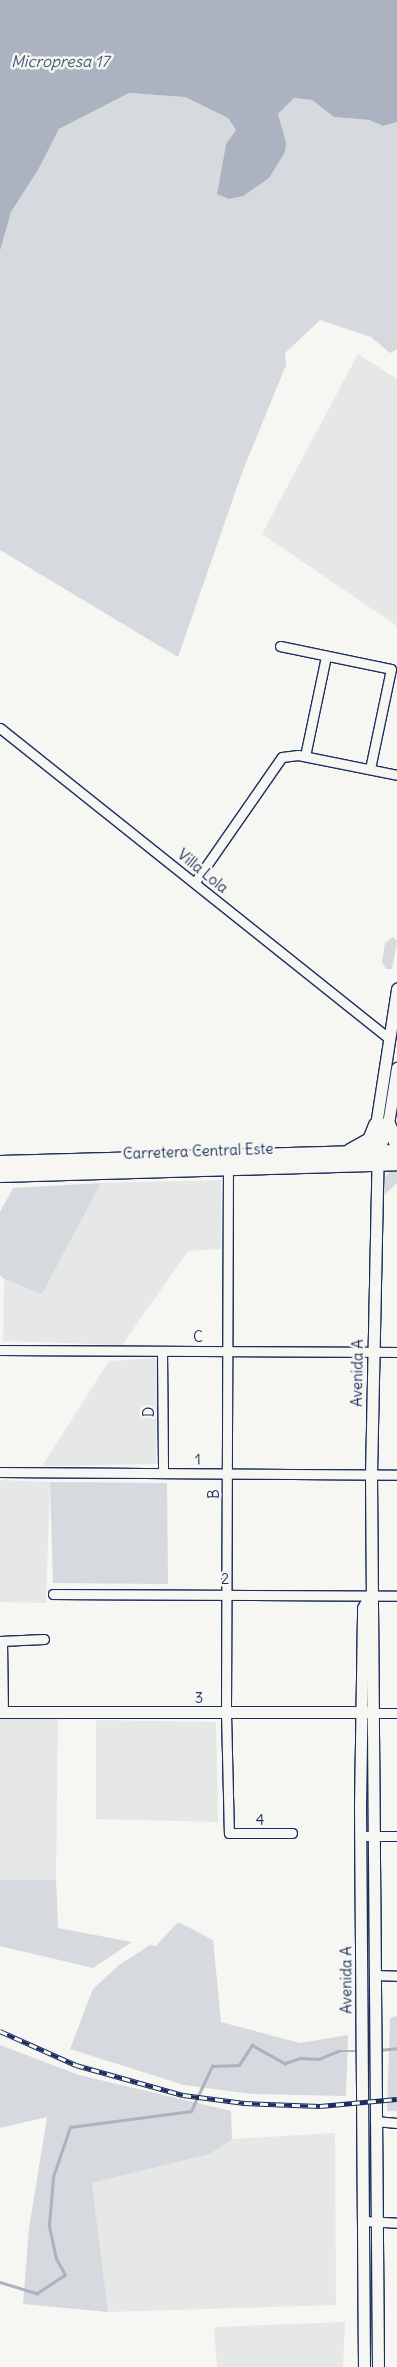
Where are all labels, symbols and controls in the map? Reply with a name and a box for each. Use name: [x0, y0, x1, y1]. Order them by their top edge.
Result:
water label: Micropresa 17: [11, 51, 109, 71]
street label: Villa Lola: [174, 845, 232, 897]
street label: Carretera Central Este: [122, 1139, 274, 1163]
street label: C: [193, 1328, 203, 1346]
street label: Avenida A: [347, 1339, 367, 1407]
street label: D: [140, 1407, 158, 1417]
street label: 1: [195, 1450, 201, 1468]
street label: B: [205, 1489, 223, 1499]
street label: 2: [221, 1570, 229, 1588]
street label: 3: [195, 1689, 203, 1707]
street label: 4: [256, 1811, 264, 1829]
street label: Avenida A: [337, 1946, 355, 2014]

